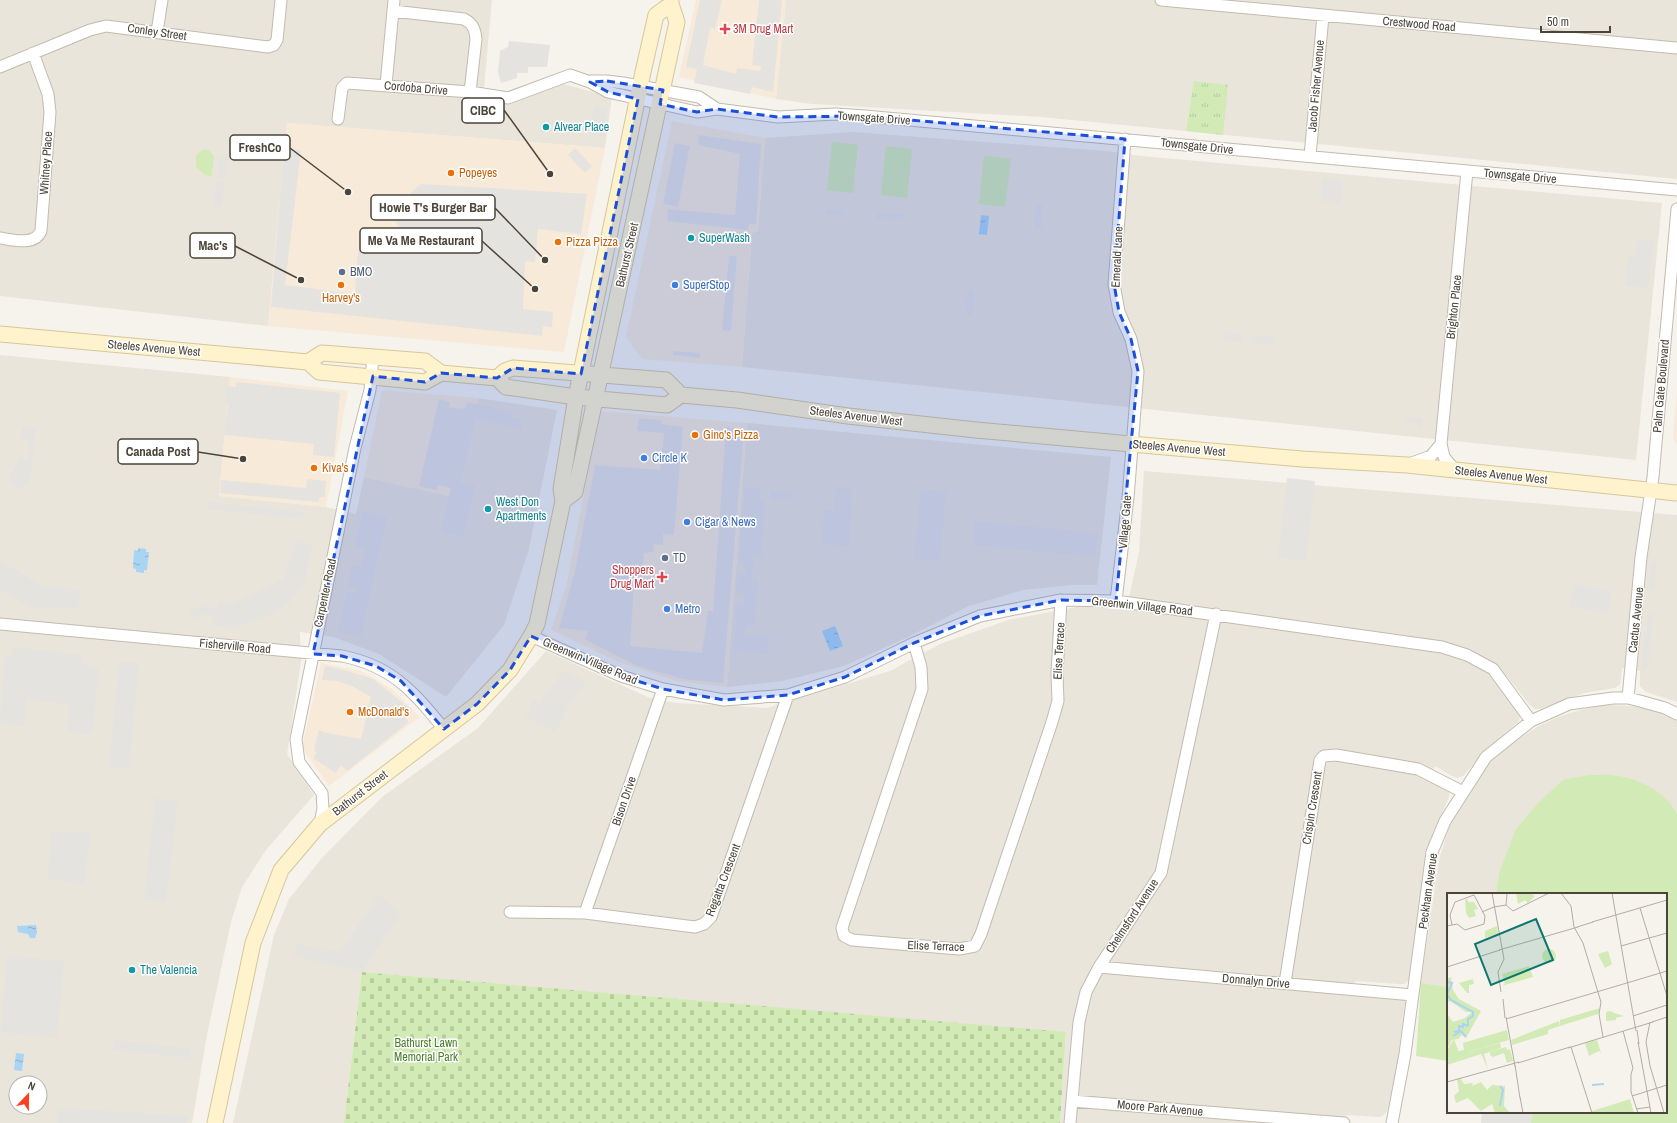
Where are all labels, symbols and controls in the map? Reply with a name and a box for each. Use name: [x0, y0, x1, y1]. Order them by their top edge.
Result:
scale bar: [1541, 8, 1610, 34]
street label: Crestwood Road: [1382, 13, 1456, 35]
text: 50 m: [1547, 14, 1569, 30]
street label: Conley Street: [126, 20, 188, 44]
place label: 3M Drug Mart: [733, 21, 793, 37]
marker: 3M Drug Mart: [720, 24, 730, 34]
street label: Jacob Fisher Avenue: [1304, 39, 1328, 133]
street label: Cordoba Drive: [383, 77, 449, 99]
callout: CIBC: [462, 98, 504, 123]
text: CIBC: [470, 102, 496, 119]
street label: Townsgate Drive: [837, 107, 911, 129]
place label: Alvear Place: [553, 119, 609, 135]
marker: Alvear Place: [541, 122, 551, 132]
street label: Whitney Place: [36, 131, 56, 195]
street label: Townsgate Drive: [1160, 134, 1234, 158]
callout: FreshCo: [230, 135, 290, 160]
text: FreshCo: [238, 139, 282, 156]
place label: Popeyes: [459, 165, 497, 181]
street label: Townsgate Drive: [1483, 165, 1557, 187]
marker: Popeyes: [446, 168, 456, 178]
callout: Howie T's Burger Bar: [371, 195, 495, 220]
text: Howie T's Burger Bar: [379, 199, 488, 216]
street label: Bathurst Street: [612, 221, 642, 289]
street label: Emerald Lane: [1107, 226, 1127, 288]
callout: Me Va Me Restaurant: [360, 228, 482, 253]
place label: SuperWash: [699, 230, 750, 246]
text: Me Va Me Restaurant: [368, 232, 475, 249]
callout: Mac's: [190, 233, 235, 258]
marker: SuperWash: [686, 233, 696, 243]
place label: Pizza Pizza: [566, 234, 618, 250]
text: Mac's: [198, 237, 228, 254]
marker: Pizza Pizza: [553, 237, 563, 247]
place label: BMO: [350, 264, 373, 280]
marker: BMO: [337, 267, 347, 277]
street label: Brighton Place: [1443, 274, 1465, 340]
place label: SuperStop: [683, 277, 730, 293]
marker: Harvey's: [336, 280, 346, 290]
marker: SuperStop: [670, 280, 680, 290]
place label: Harvey's: [322, 290, 360, 306]
street label: Steeles Avenue West: [107, 336, 201, 360]
street label: Palm Gate Boulevard: [1649, 339, 1673, 433]
street label: Steeles Avenue West: [809, 402, 903, 430]
place label: Gino's Pizza: [703, 427, 759, 443]
marker: Gino's Pizza: [690, 430, 700, 440]
street label: Steeles Avenue West: [1132, 436, 1226, 460]
callout: Canada Post: [118, 439, 198, 464]
text: Canada Post: [126, 443, 191, 460]
place label: Circle K: [652, 450, 687, 466]
marker: Circle K: [639, 453, 649, 463]
place label: Kiva's: [322, 460, 349, 476]
street label: Steeles Avenue West: [1454, 462, 1548, 488]
marker: Kiva's: [309, 463, 319, 473]
place label: West Don Apartments: [495, 494, 546, 524]
street label: Village Gate: [1115, 494, 1135, 550]
marker: West Don Apartments: [483, 504, 493, 514]
place label: Cigar & News: [695, 514, 756, 530]
marker: Cigar & News: [682, 517, 692, 527]
place label: TD: [673, 550, 686, 566]
marker: TD: [660, 553, 670, 563]
street label: Carpenter Road: [310, 557, 340, 629]
place label: Shoppers Drug Mart: [610, 562, 654, 592]
marker: Shoppers Drug Mart: [657, 572, 667, 582]
street label: Cactus Avenue: [1625, 586, 1647, 654]
street label: Greenwin Village Road: [1091, 593, 1193, 619]
place label: Metro: [675, 601, 700, 617]
marker: Metro: [662, 604, 672, 614]
street label: Elise Terrace: [1050, 622, 1068, 680]
street label: Greenwin Village Road: [540, 634, 640, 688]
street label: Fisherville Road: [199, 635, 271, 657]
place label: McDonald's: [358, 704, 409, 720]
marker: McDonald's: [345, 707, 355, 717]
street label: Bathurst Street: [329, 766, 391, 820]
street label: Crispin Crescent: [1298, 770, 1326, 846]
street label: Bison Drive: [608, 774, 640, 828]
street label: Regatta Crescent: [702, 841, 744, 919]
street label: Peckham Avenue: [1415, 852, 1441, 930]
street label: Chelmsford Avenue: [1102, 876, 1162, 956]
inset map: [1447, 893, 1667, 1113]
street label: Elise Terrace: [907, 937, 965, 955]
place label: The Valencia: [140, 962, 198, 978]
marker: The Valencia: [127, 965, 137, 975]
street label: Donnalyn Drive: [1222, 970, 1290, 992]
park label: Bathurst Lawn Memorial Park: [394, 1035, 458, 1065]
north arrow: [8, 1075, 48, 1115]
text: N: [26, 1078, 37, 1093]
street label: Moore Park Avenue: [1116, 1096, 1204, 1120]

